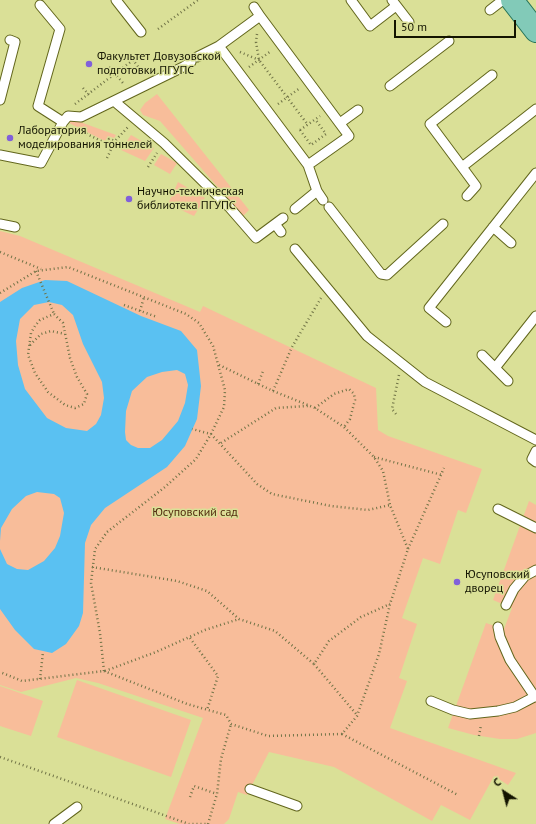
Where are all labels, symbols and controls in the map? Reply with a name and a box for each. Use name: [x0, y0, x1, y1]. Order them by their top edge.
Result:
scale bar: [396, 12, 518, 38]
text: 50 m: [401, 19, 427, 34]
place label: Факультет Довузовской подготовки ПГУПС: [97, 50, 221, 78]
marker: Факультет Довузовской подготовки ПГУПС: [84, 59, 94, 69]
place label: Лаборатория моделирования тоннелей: [18, 124, 152, 152]
marker: Лаборатория моделирования тоннелей: [5, 133, 15, 143]
place label: Научно-техническая библиотека ПГУПС: [137, 185, 244, 213]
marker: Научно-техническая библиотека ПГУПС: [124, 194, 134, 204]
park label: Юсуповский сад: [152, 506, 238, 520]
place label: Юсуповский дворец: [465, 568, 530, 596]
marker: Юсуповский дворец: [452, 577, 462, 587]
north arrow: [484, 772, 524, 812]
text: С: [490, 775, 504, 790]

